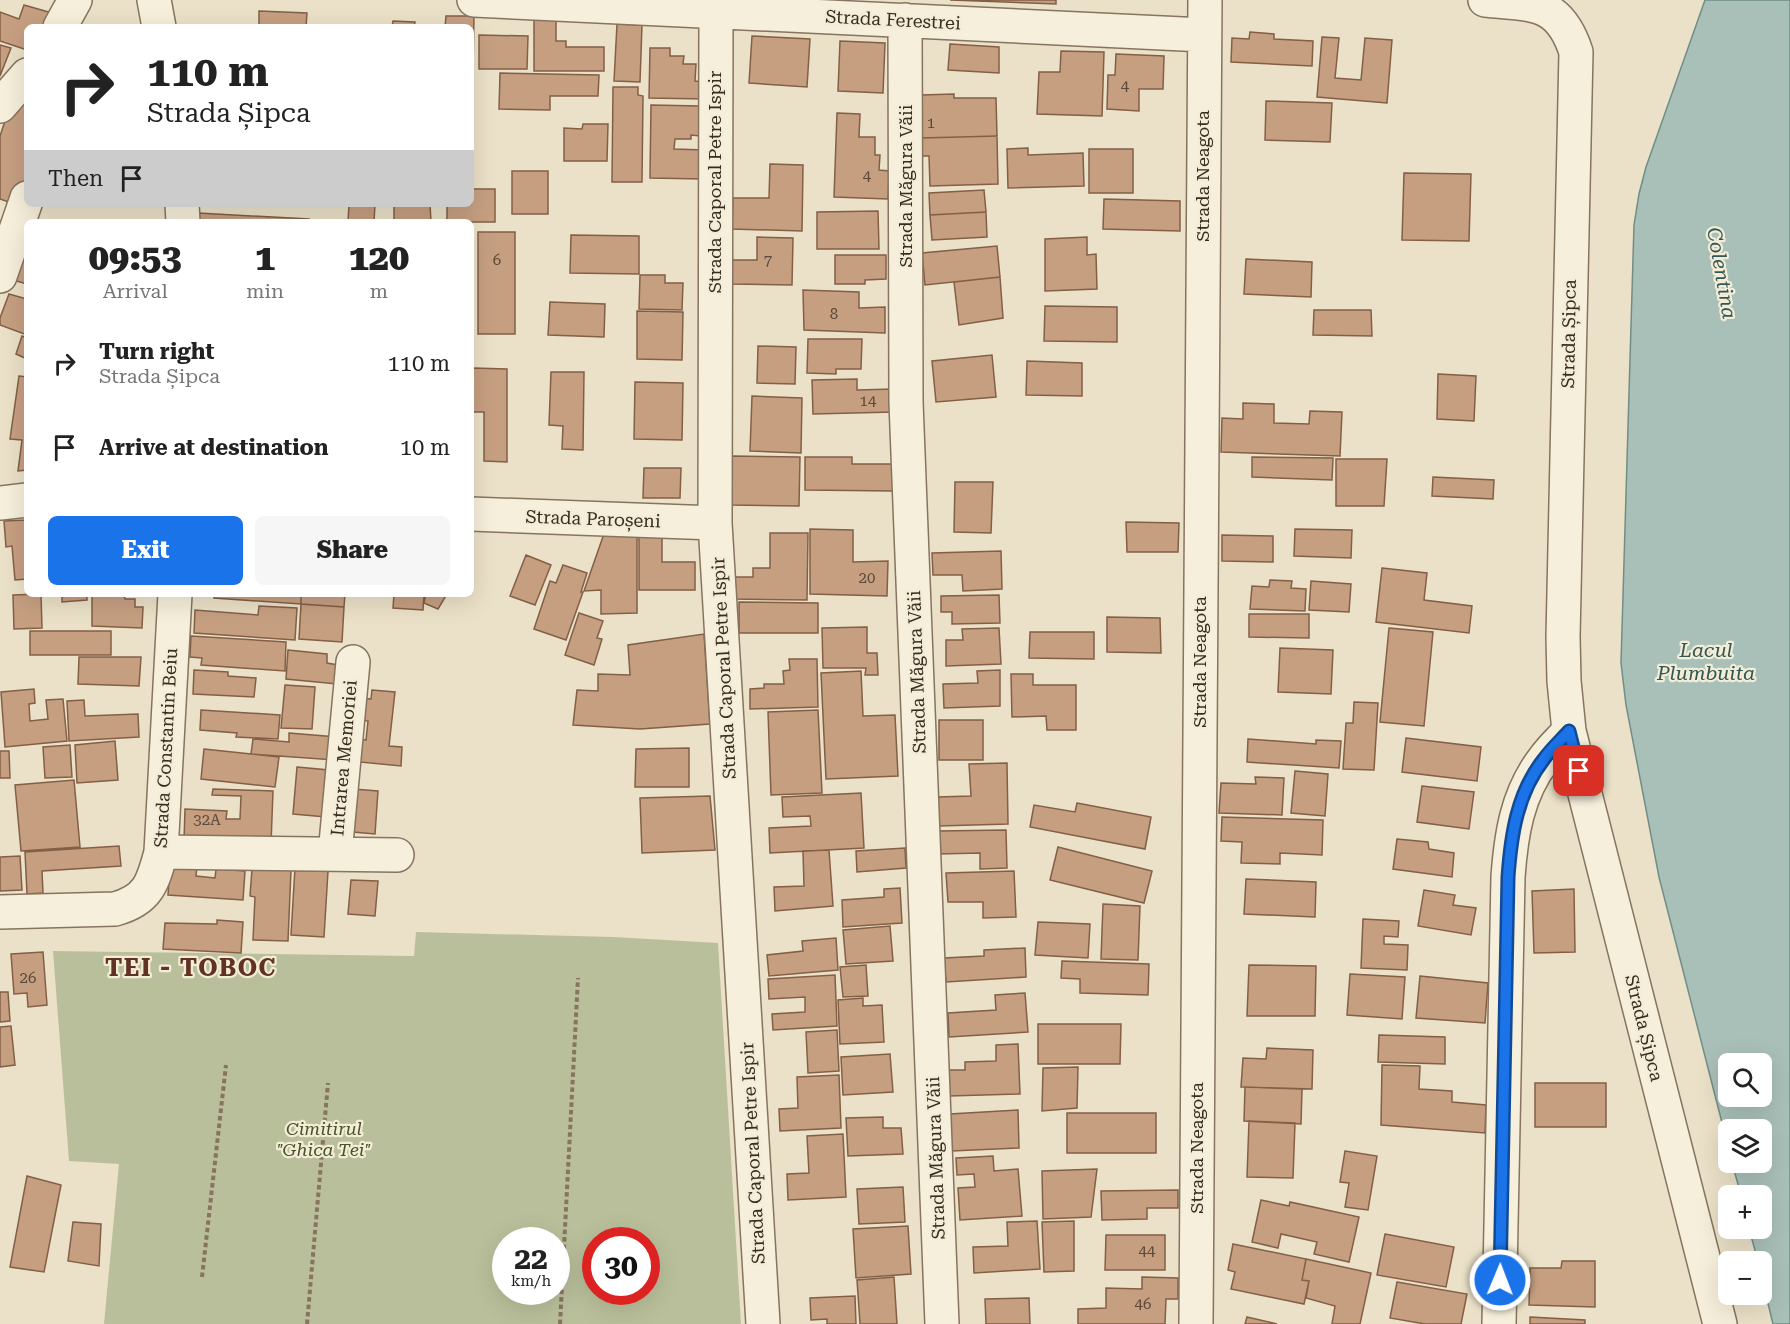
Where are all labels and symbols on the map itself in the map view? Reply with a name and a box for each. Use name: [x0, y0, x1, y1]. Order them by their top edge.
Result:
street label: Strada Ferestrei: [825, 5, 962, 34]
street label: Strada Caporal Petre Ispir: [704, 71, 725, 293]
house number: 4: [1121, 77, 1130, 95]
street label: Strada Măgura Văii: [895, 104, 916, 268]
street label: Strada Neagota: [1192, 110, 1213, 242]
house number: 1: [927, 114, 935, 132]
house number: 4: [863, 167, 872, 185]
water label: Colentina: [1702, 225, 1742, 321]
house number: 6: [493, 251, 501, 269]
house number: 7: [764, 251, 772, 269]
street label: Strada Șipca: [1557, 279, 1581, 389]
house number: 8: [830, 305, 838, 323]
house number: 14: [860, 392, 877, 410]
street label: Strada Paroșeni: [525, 506, 661, 532]
street label: Strada Caporal Petre Ispir: [707, 556, 740, 780]
house number: 20: [859, 569, 875, 587]
street label: Strada Măgura Văii: [903, 590, 930, 754]
street label: Strada Neagota: [1189, 596, 1210, 728]
water label: Lacul Plumbuita: [1656, 638, 1755, 685]
street label: Strada Constantin Beiu: [150, 647, 181, 849]
street label: Intrarea Memoriei: [326, 679, 361, 837]
pin: [1553, 745, 1604, 796]
house number: 32A: [193, 811, 221, 829]
district label: TEI - TOBOC: [105, 954, 277, 982]
house number: 26: [20, 969, 36, 987]
street label: Strada Șipca: [1620, 972, 1668, 1084]
street label: Strada Caporal Petre Ispir: [736, 1041, 769, 1265]
street label: Strada Măgura Văii: [922, 1076, 949, 1240]
street label: Strada Neagota: [1186, 1082, 1207, 1214]
park label: Cimitirul "Ghica Tei": [277, 1118, 371, 1160]
speed limit sign: 30: [582, 1227, 660, 1305]
house number: 44: [1139, 1242, 1156, 1260]
position arrow: [1468, 1248, 1532, 1312]
house number: 46: [1135, 1295, 1151, 1313]

